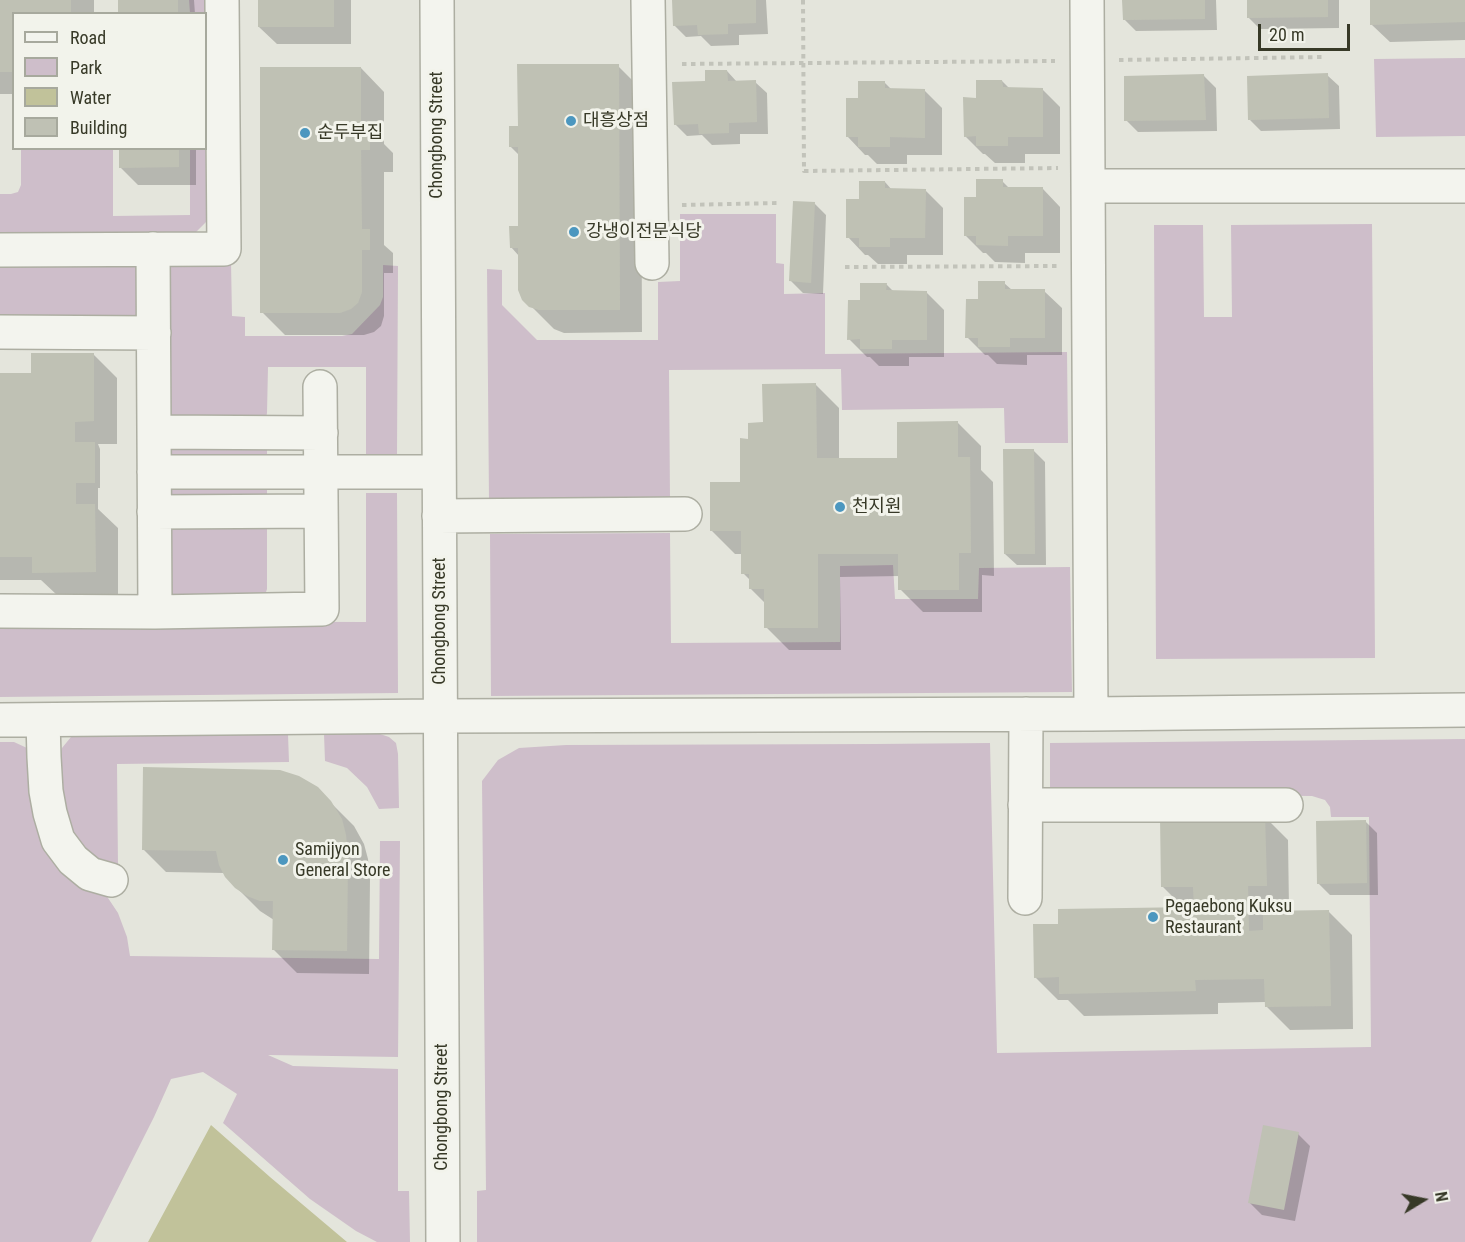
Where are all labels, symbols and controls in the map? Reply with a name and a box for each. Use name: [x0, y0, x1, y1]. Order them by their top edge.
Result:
legend: [12, 12, 207, 150]
scale bar: [1261, 12, 1352, 50]
text: 20 m: [1269, 24, 1304, 45]
text: Road: [70, 27, 106, 48]
text: Park: [70, 57, 102, 78]
street label: Chongbong Street: [426, 71, 448, 199]
text: Water: [70, 87, 111, 108]
place label: 대흥상점: [583, 110, 649, 132]
marker: 대흥상점: [564, 114, 578, 128]
text: Building: [70, 117, 127, 138]
place label: 순두부집: [317, 122, 383, 144]
marker: 순두부집: [298, 126, 312, 140]
place label: 강냉이전문식당: [586, 221, 702, 243]
marker: 강냉이전문식당: [567, 225, 581, 239]
place label: 천지원: [852, 496, 902, 518]
marker: 천지원: [833, 500, 847, 514]
street label: Chongbong Street: [429, 557, 451, 685]
place label: Samijyon General Store: [295, 839, 391, 882]
marker: Samijyon General Store: [276, 853, 290, 867]
place label: Pegaebong Kuksu Restaurant: [1165, 896, 1292, 938]
marker: Pegaebong Kuksu Restaurant: [1146, 910, 1160, 924]
street label: Chongbong Street: [431, 1043, 453, 1171]
north arrow: [1393, 1170, 1453, 1230]
text: N: [1431, 1190, 1451, 1203]

